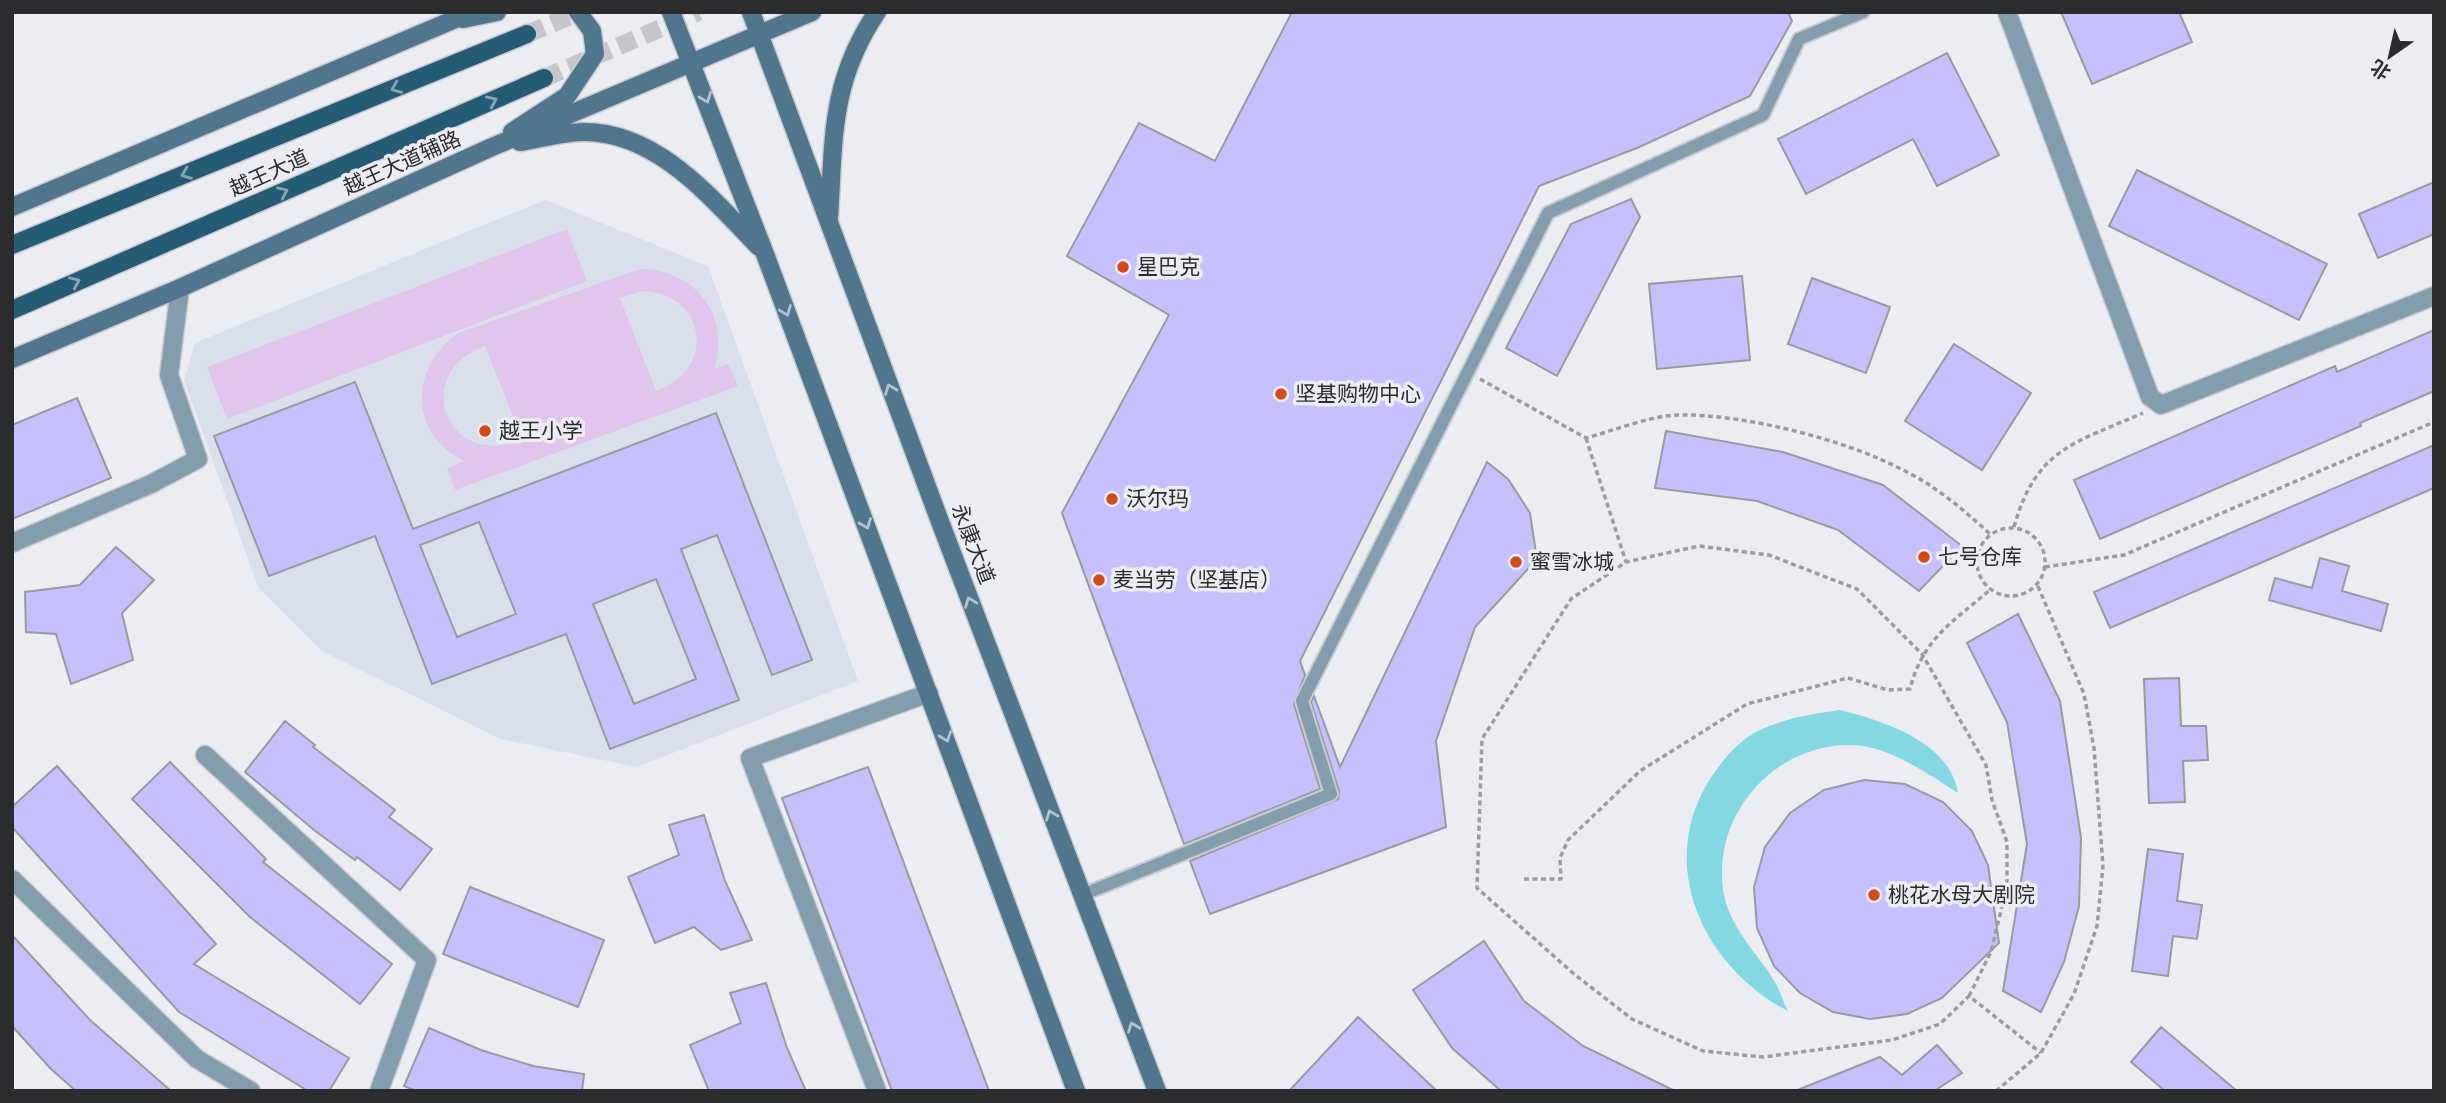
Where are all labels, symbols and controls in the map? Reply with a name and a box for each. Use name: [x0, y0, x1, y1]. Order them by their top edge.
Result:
north arrow: [2355, 21, 2425, 91]
text: 北: [2366, 54, 2396, 85]
one-way arrow: [391, 79, 403, 93]
one-way arrow: [698, 92, 712, 104]
one-way arrow: [485, 95, 497, 109]
street label: 越王大道辅路: [339, 125, 465, 201]
street label: 越王大道: [225, 144, 313, 202]
one-way arrow: [180, 166, 193, 180]
one-way arrow: [277, 186, 289, 200]
place label: 星巴克: [1137, 254, 1200, 280]
marker: 星巴克: [1115, 259, 1131, 275]
one-way arrow: [68, 277, 80, 291]
one-way arrow: [778, 305, 792, 317]
place label: 坚基购物中心: [1295, 381, 1421, 407]
one-way arrow: [884, 384, 898, 396]
marker: 坚基购物中心: [1273, 386, 1289, 402]
place label: 越王小学: [499, 418, 583, 444]
marker: 越王小学: [477, 423, 493, 439]
place label: 沃尔玛: [1126, 486, 1189, 512]
marker: 沃尔玛: [1104, 491, 1120, 507]
street label: 永康大道: [946, 500, 1000, 588]
one-way arrow: [858, 518, 872, 530]
place label: 七号仓库: [1938, 544, 2022, 570]
place label: 蜜雪冰城: [1530, 549, 1614, 575]
marker: 七号仓库: [1916, 549, 1932, 565]
marker: 蜜雪冰城: [1508, 554, 1524, 570]
place label: 麦当劳（坚基店）: [1113, 567, 1281, 593]
marker: 麦当劳（坚基店）: [1091, 572, 1107, 588]
one-way arrow: [965, 596, 979, 608]
one-way arrow: [938, 731, 952, 743]
one-way arrow: [1045, 809, 1059, 821]
place label: 桃花水母大剧院: [1888, 882, 2035, 908]
marker: 桃花水母大剧院: [1866, 887, 1882, 903]
one-way arrow: [1128, 1021, 1142, 1033]

